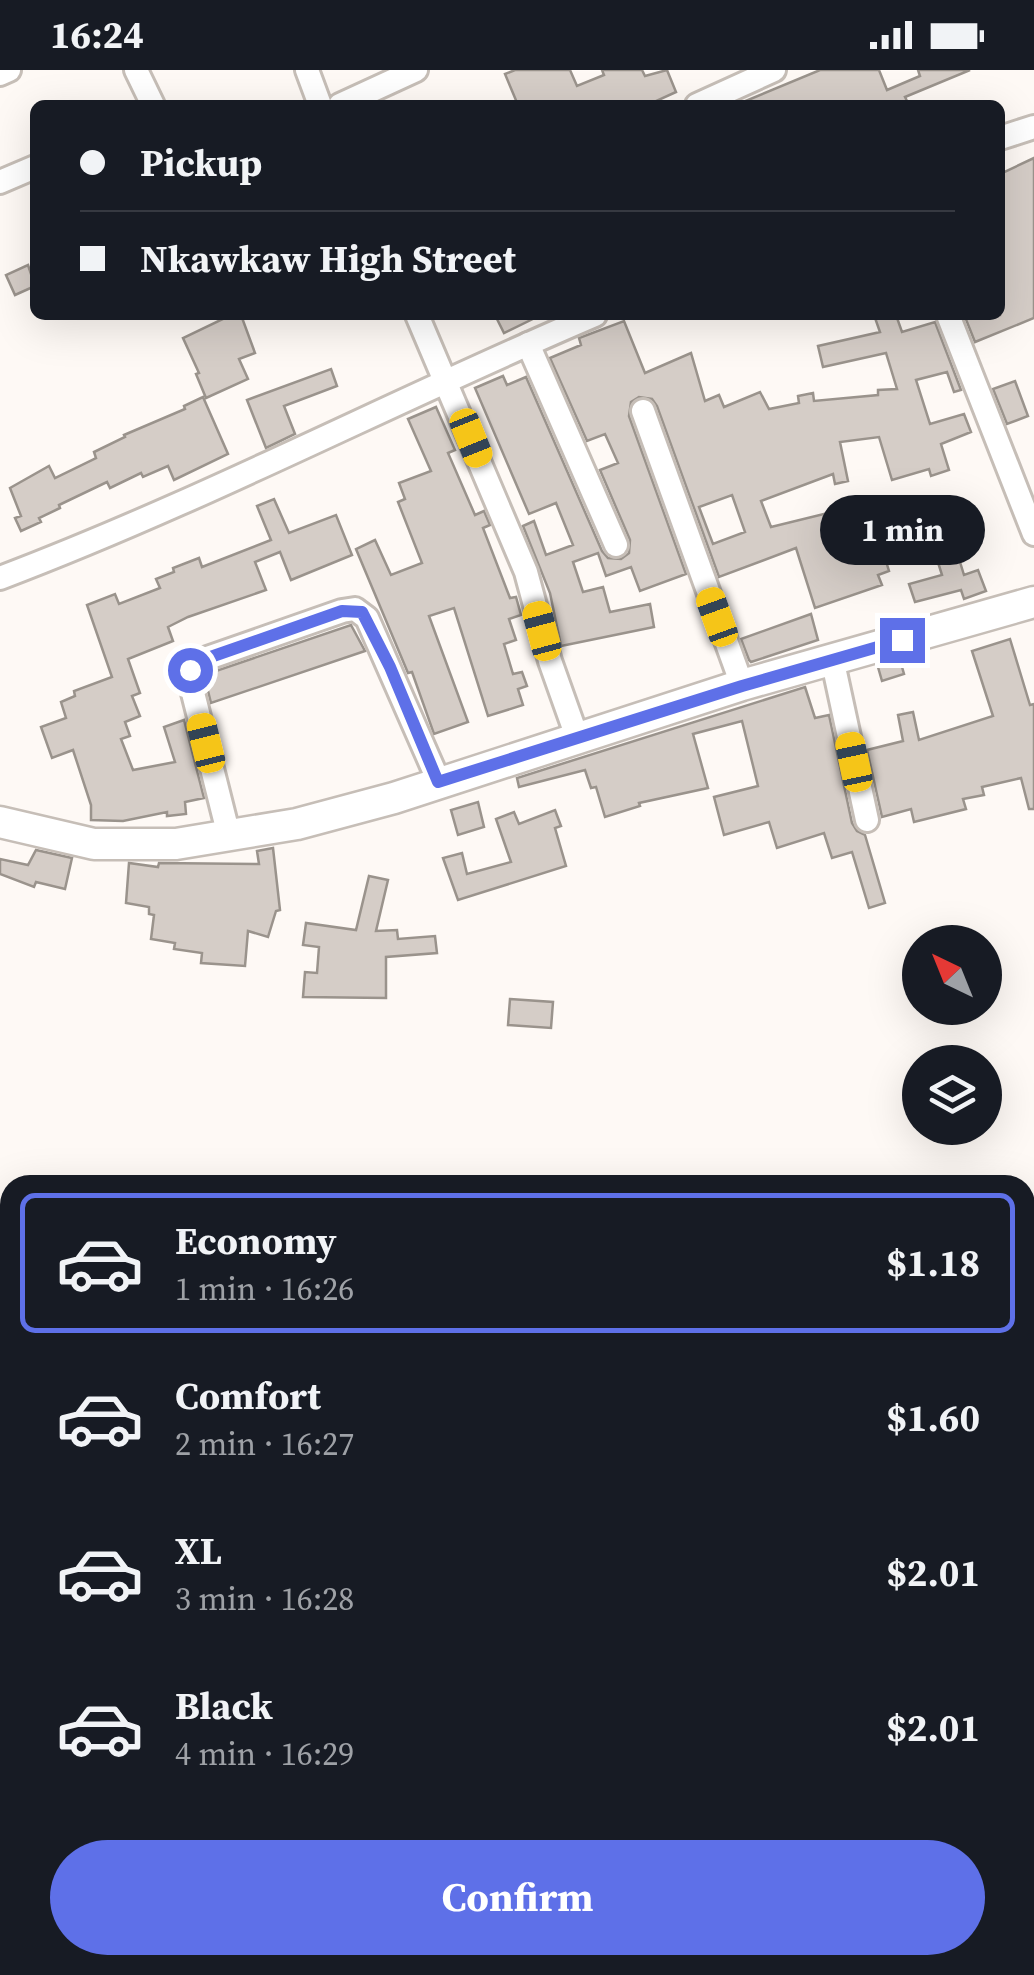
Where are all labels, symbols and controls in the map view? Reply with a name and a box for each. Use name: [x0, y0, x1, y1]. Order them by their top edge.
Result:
text: 16:24: [50, 9, 144, 61]
text: Pickup: [140, 137, 262, 189]
text: Nkawkaw High Street: [140, 233, 516, 285]
car: [446, 405, 496, 471]
callout: 1 min: [820, 495, 984, 565]
text: 1 min: [861, 508, 944, 552]
car: [693, 584, 741, 650]
car: [520, 598, 564, 664]
route end: [880, 618, 925, 663]
route start: [168, 648, 213, 693]
car: [184, 710, 228, 776]
car: [833, 730, 875, 794]
north arrow: [902, 925, 1002, 1025]
map controls: [902, 925, 1002, 1145]
button: layers: [902, 1045, 1002, 1145]
text: Economy: [175, 1215, 337, 1267]
icon: car: [55, 1218, 145, 1308]
text: $1.18: [886, 1237, 980, 1289]
text: 1 min · 16:26: [175, 1267, 354, 1311]
text: Comfort: [175, 1370, 321, 1422]
icon: car: [55, 1373, 145, 1463]
text: $1.60: [886, 1392, 980, 1444]
text: 2 min · 16:27: [175, 1422, 354, 1466]
text: XL: [175, 1525, 222, 1577]
icon: car: [55, 1528, 145, 1618]
text: $2.01: [886, 1547, 980, 1599]
text: 3 min · 16:28: [175, 1577, 354, 1621]
text: Black: [175, 1680, 273, 1732]
icon: car: [55, 1683, 145, 1773]
text: $2.01: [886, 1702, 980, 1754]
text: 4 min · 16:29: [175, 1732, 354, 1776]
button: Confirm: [50, 1840, 985, 1955]

